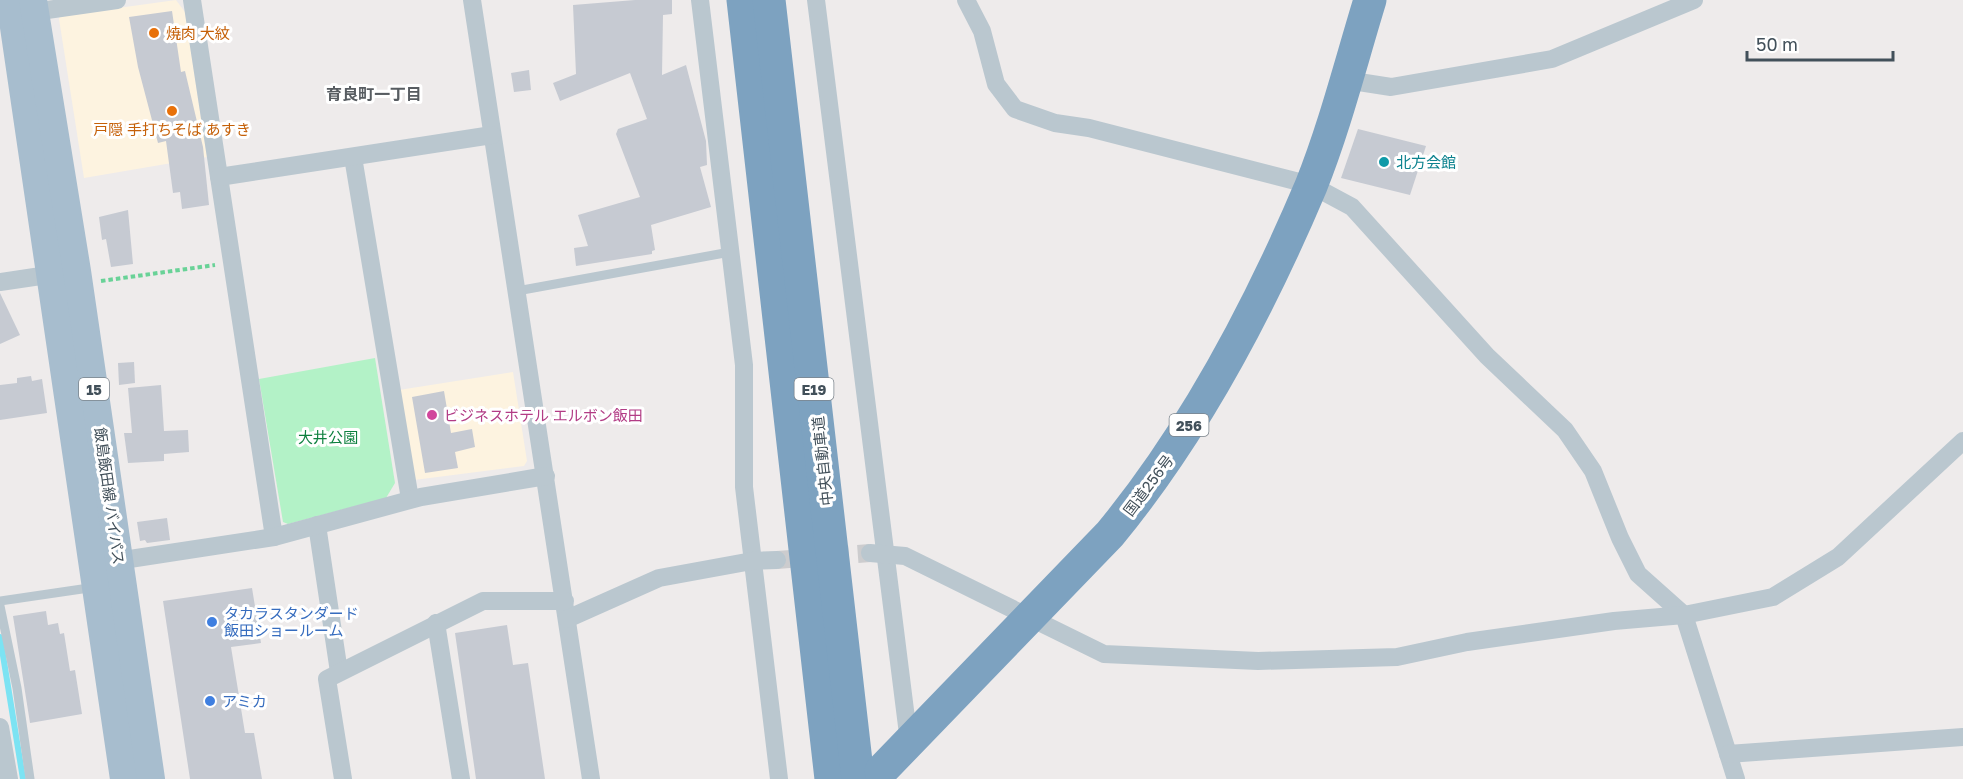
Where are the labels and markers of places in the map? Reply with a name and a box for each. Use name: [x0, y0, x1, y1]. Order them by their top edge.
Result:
place label: 焼肉 大紋: [166, 24, 230, 42]
marker: 焼肉 大紋: [147, 26, 161, 40]
marker: 戸隠 手打ちそば あすき: [165, 104, 179, 118]
place label: 戸隠 手打ちそば あすき: [93, 120, 251, 138]
place label: 北方会館: [1396, 153, 1456, 171]
marker: 北方会館: [1377, 155, 1391, 169]
place label: ビジネスホテル エルボン飯田: [444, 406, 643, 424]
marker: ビジネスホテル エルボン飯田: [425, 408, 439, 422]
place label: タカラスタンダード 飯田ショールーム: [224, 604, 359, 639]
marker: タカラスタンダード 飯田ショールーム: [205, 615, 219, 629]
place label: アミカ: [222, 692, 267, 710]
marker: アミカ: [203, 694, 217, 708]

